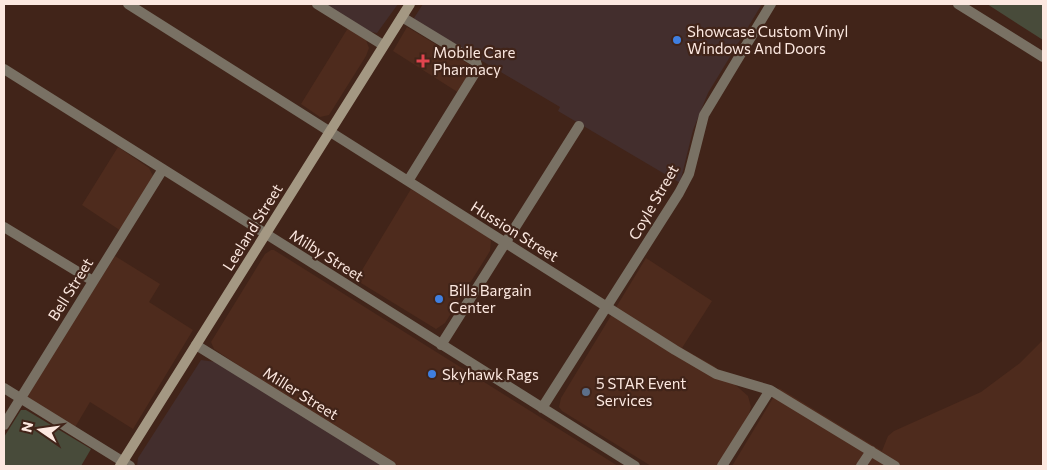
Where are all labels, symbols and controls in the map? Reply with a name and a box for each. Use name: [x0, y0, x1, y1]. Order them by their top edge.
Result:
place label: Showcase Custom Vinyl Windows And Doors: [687, 22, 848, 57]
marker: Showcase Custom Vinyl Windows And Doors: [671, 34, 683, 46]
place label: Mobile Care Pharmacy: [433, 43, 515, 78]
marker: Mobile Care Pharmacy: [417, 55, 429, 67]
street label: Coyle Street: [624, 161, 682, 243]
street label: Leeland Street: [218, 180, 286, 274]
street label: Hussion Street: [468, 197, 562, 265]
street label: Milby Street: [287, 225, 367, 285]
street label: Bell Street: [44, 254, 96, 324]
place label: Bills Bargain Center: [449, 281, 532, 316]
marker: Bills Bargain Center: [433, 293, 445, 305]
street label: Miller Street: [260, 363, 342, 423]
place label: Skyhawk Rags: [442, 365, 539, 383]
marker: Skyhawk Rags: [426, 368, 438, 380]
place label: 5 STAR Event Services: [596, 374, 686, 409]
marker: 5 STAR Event Services: [580, 386, 592, 398]
north arrow: [15, 405, 65, 455]
text: N: [17, 420, 36, 434]

